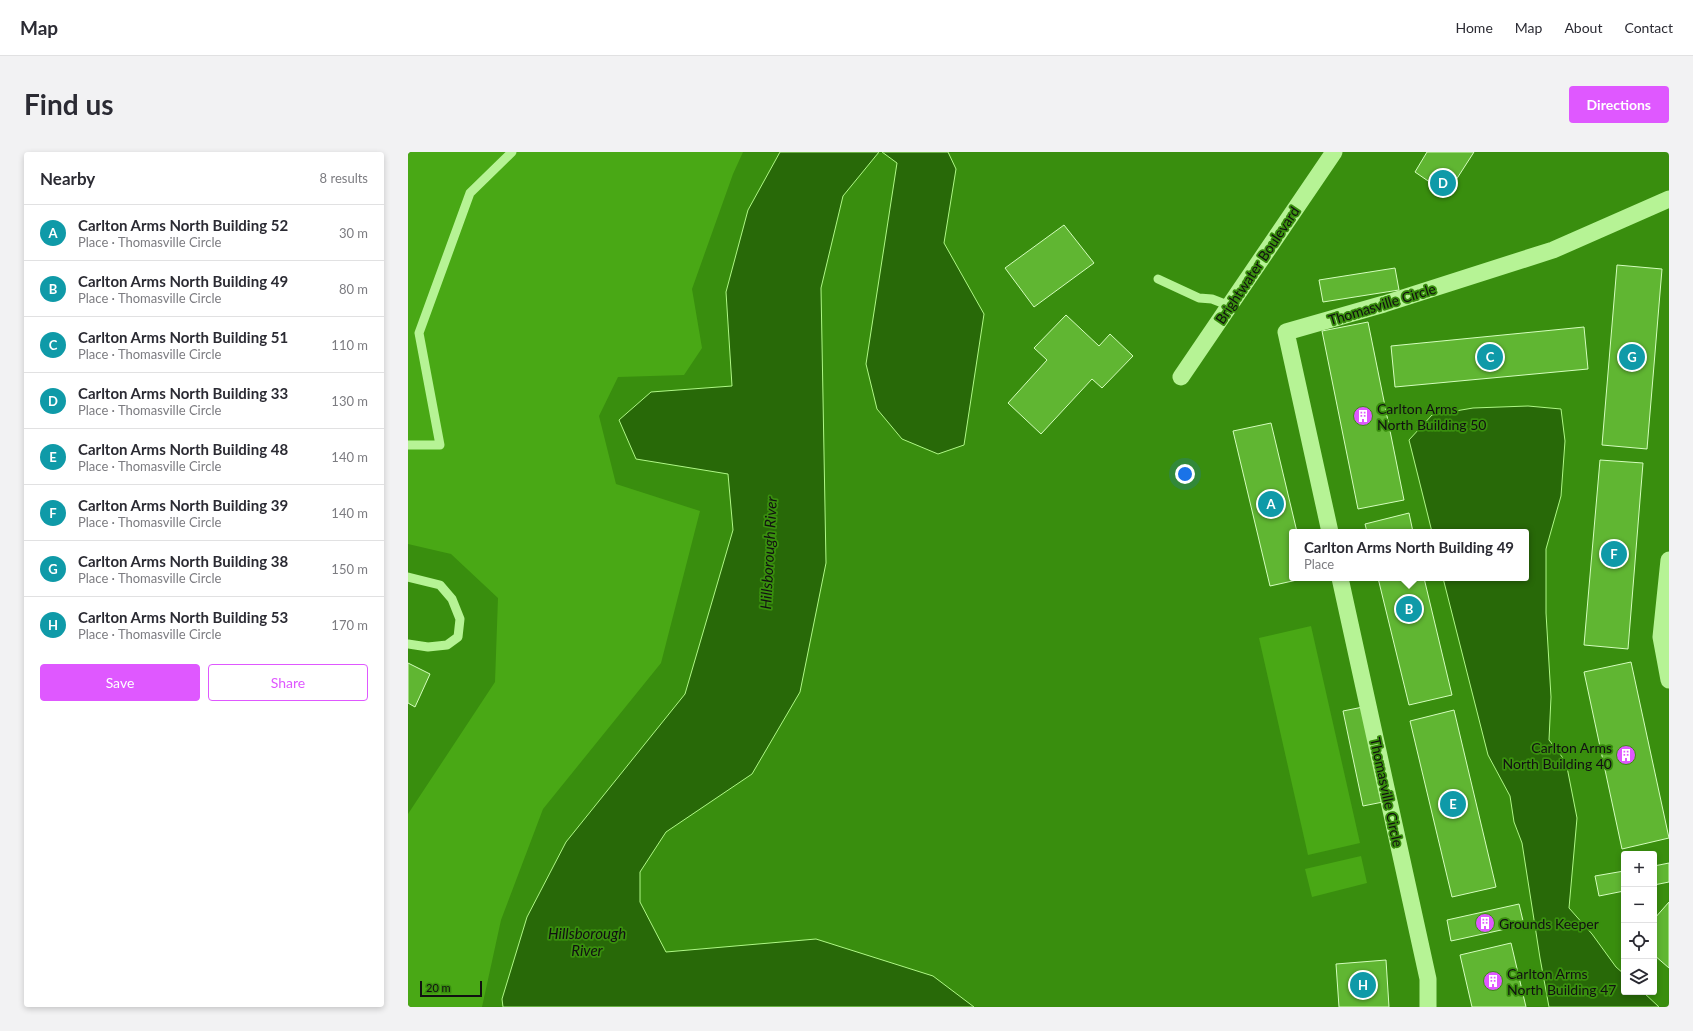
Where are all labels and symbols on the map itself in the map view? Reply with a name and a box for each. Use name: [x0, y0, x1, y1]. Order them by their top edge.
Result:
pin: D: [1430, 168, 1456, 198]
street label: Brightwater Boulevard: [1211, 203, 1303, 327]
street label: Thomasville Circle: [1326, 280, 1438, 328]
pin: C: [1477, 342, 1503, 372]
pin: G: [1619, 342, 1645, 372]
place label: Carlton Arms North Building 50: [1377, 400, 1486, 433]
building icon: Carlton Arms North Building 50: [1352, 405, 1374, 427]
your location: [1175, 464, 1195, 484]
pin: A: [1258, 489, 1284, 519]
water label: Hillsborough River: [756, 495, 780, 610]
pin: F: [1601, 539, 1627, 569]
pin: B: [1396, 594, 1422, 624]
street label: Thomasville Circle: [1367, 736, 1407, 848]
place label: Carlton Arms North Building 40: [1503, 739, 1612, 772]
building icon: Carlton Arms North Building 40: [1615, 744, 1637, 766]
pin: E: [1440, 789, 1466, 819]
building icon: Grounds Keeper: [1474, 912, 1496, 934]
place label: Grounds Keeper: [1499, 915, 1599, 932]
water label: Hillsborough River: [548, 924, 626, 959]
place label: Carlton Arms North Building 47: [1507, 965, 1616, 998]
pin: H: [1350, 970, 1376, 1000]
building icon: Carlton Arms North Building 47: [1482, 970, 1504, 992]
scale bar: [420, 979, 482, 998]

